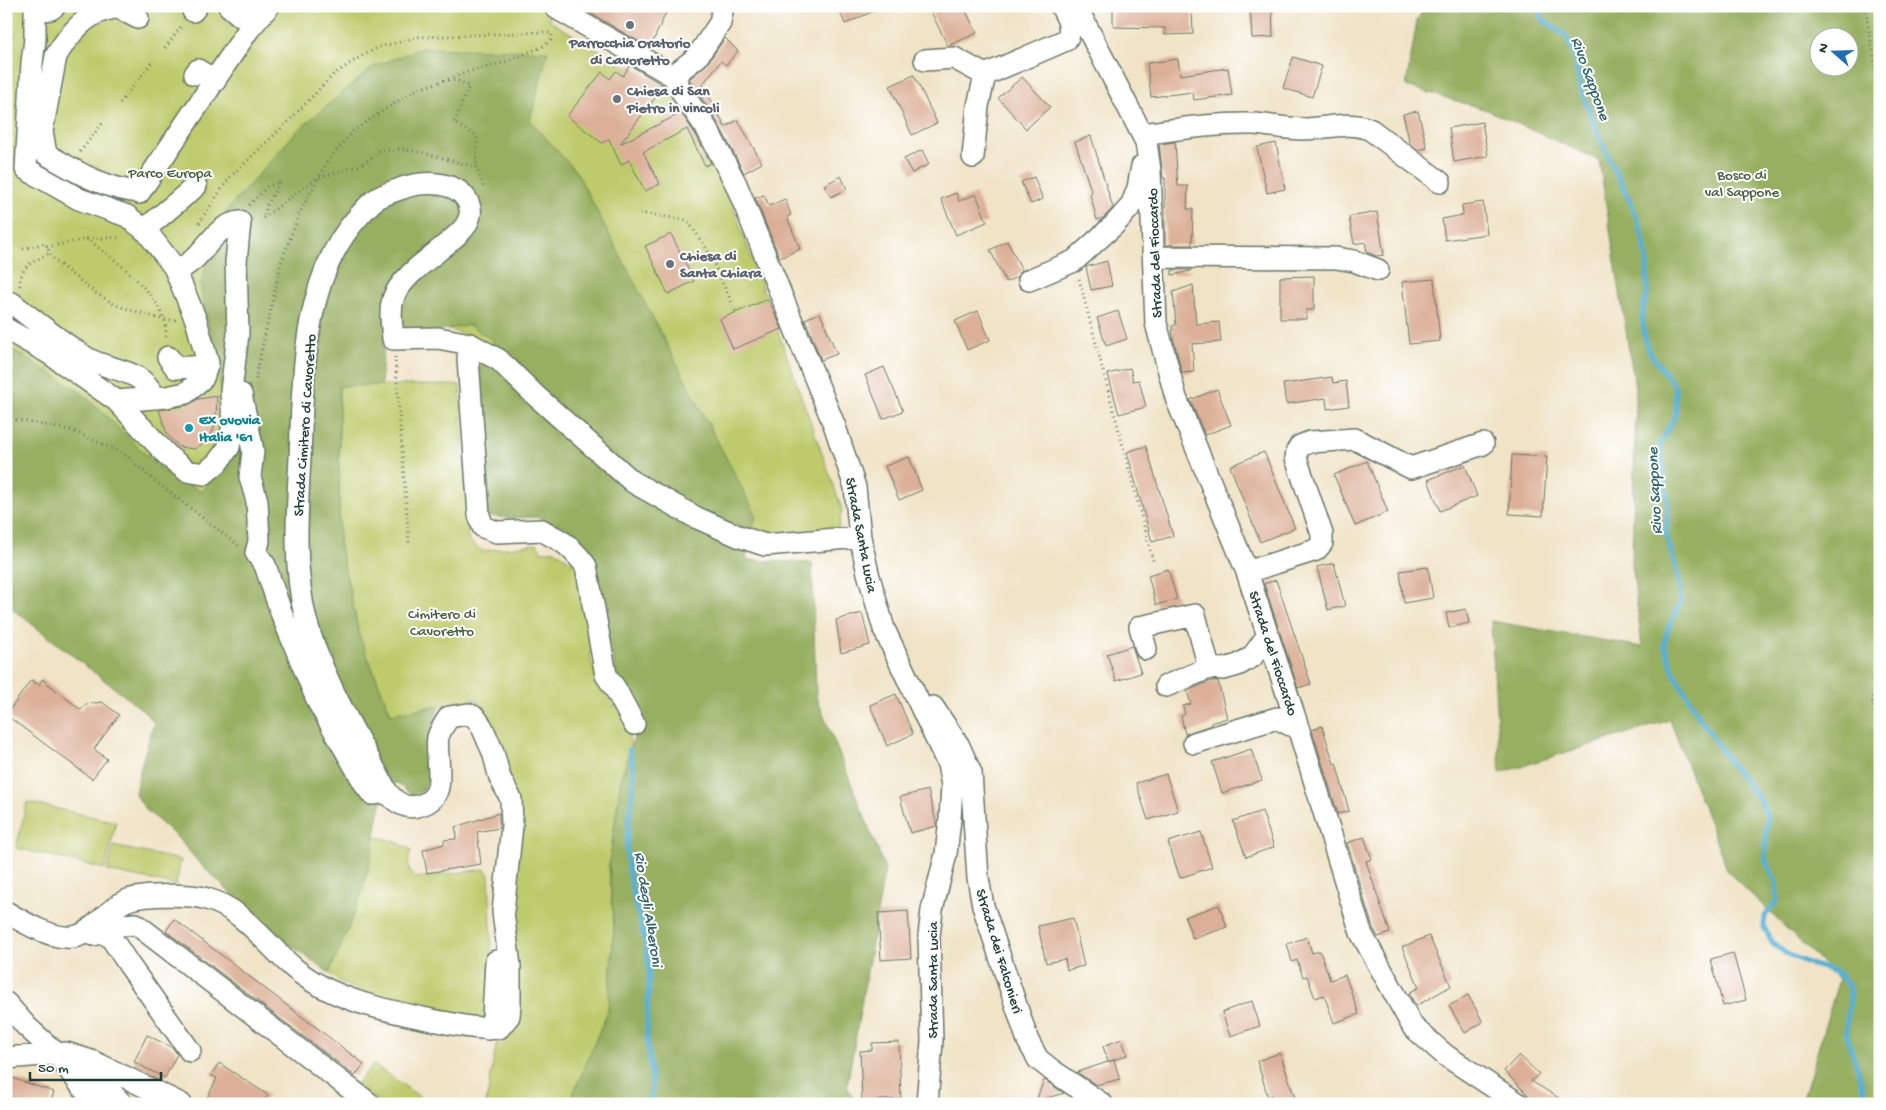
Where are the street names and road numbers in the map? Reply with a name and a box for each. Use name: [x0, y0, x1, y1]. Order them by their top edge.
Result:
street label: Strada del Fioccardo: [1145, 187, 1167, 318]
street label: Strada Cimitero di Cavoretto: [291, 333, 321, 517]
street label: Strada Santa Lucia: [840, 476, 880, 595]
street label: Strada del Fioccardo: [1243, 589, 1301, 718]
street label: Strada dei Falconieri: [971, 887, 1026, 1016]
street label: Strada Santa Lucia: [925, 921, 943, 1039]

